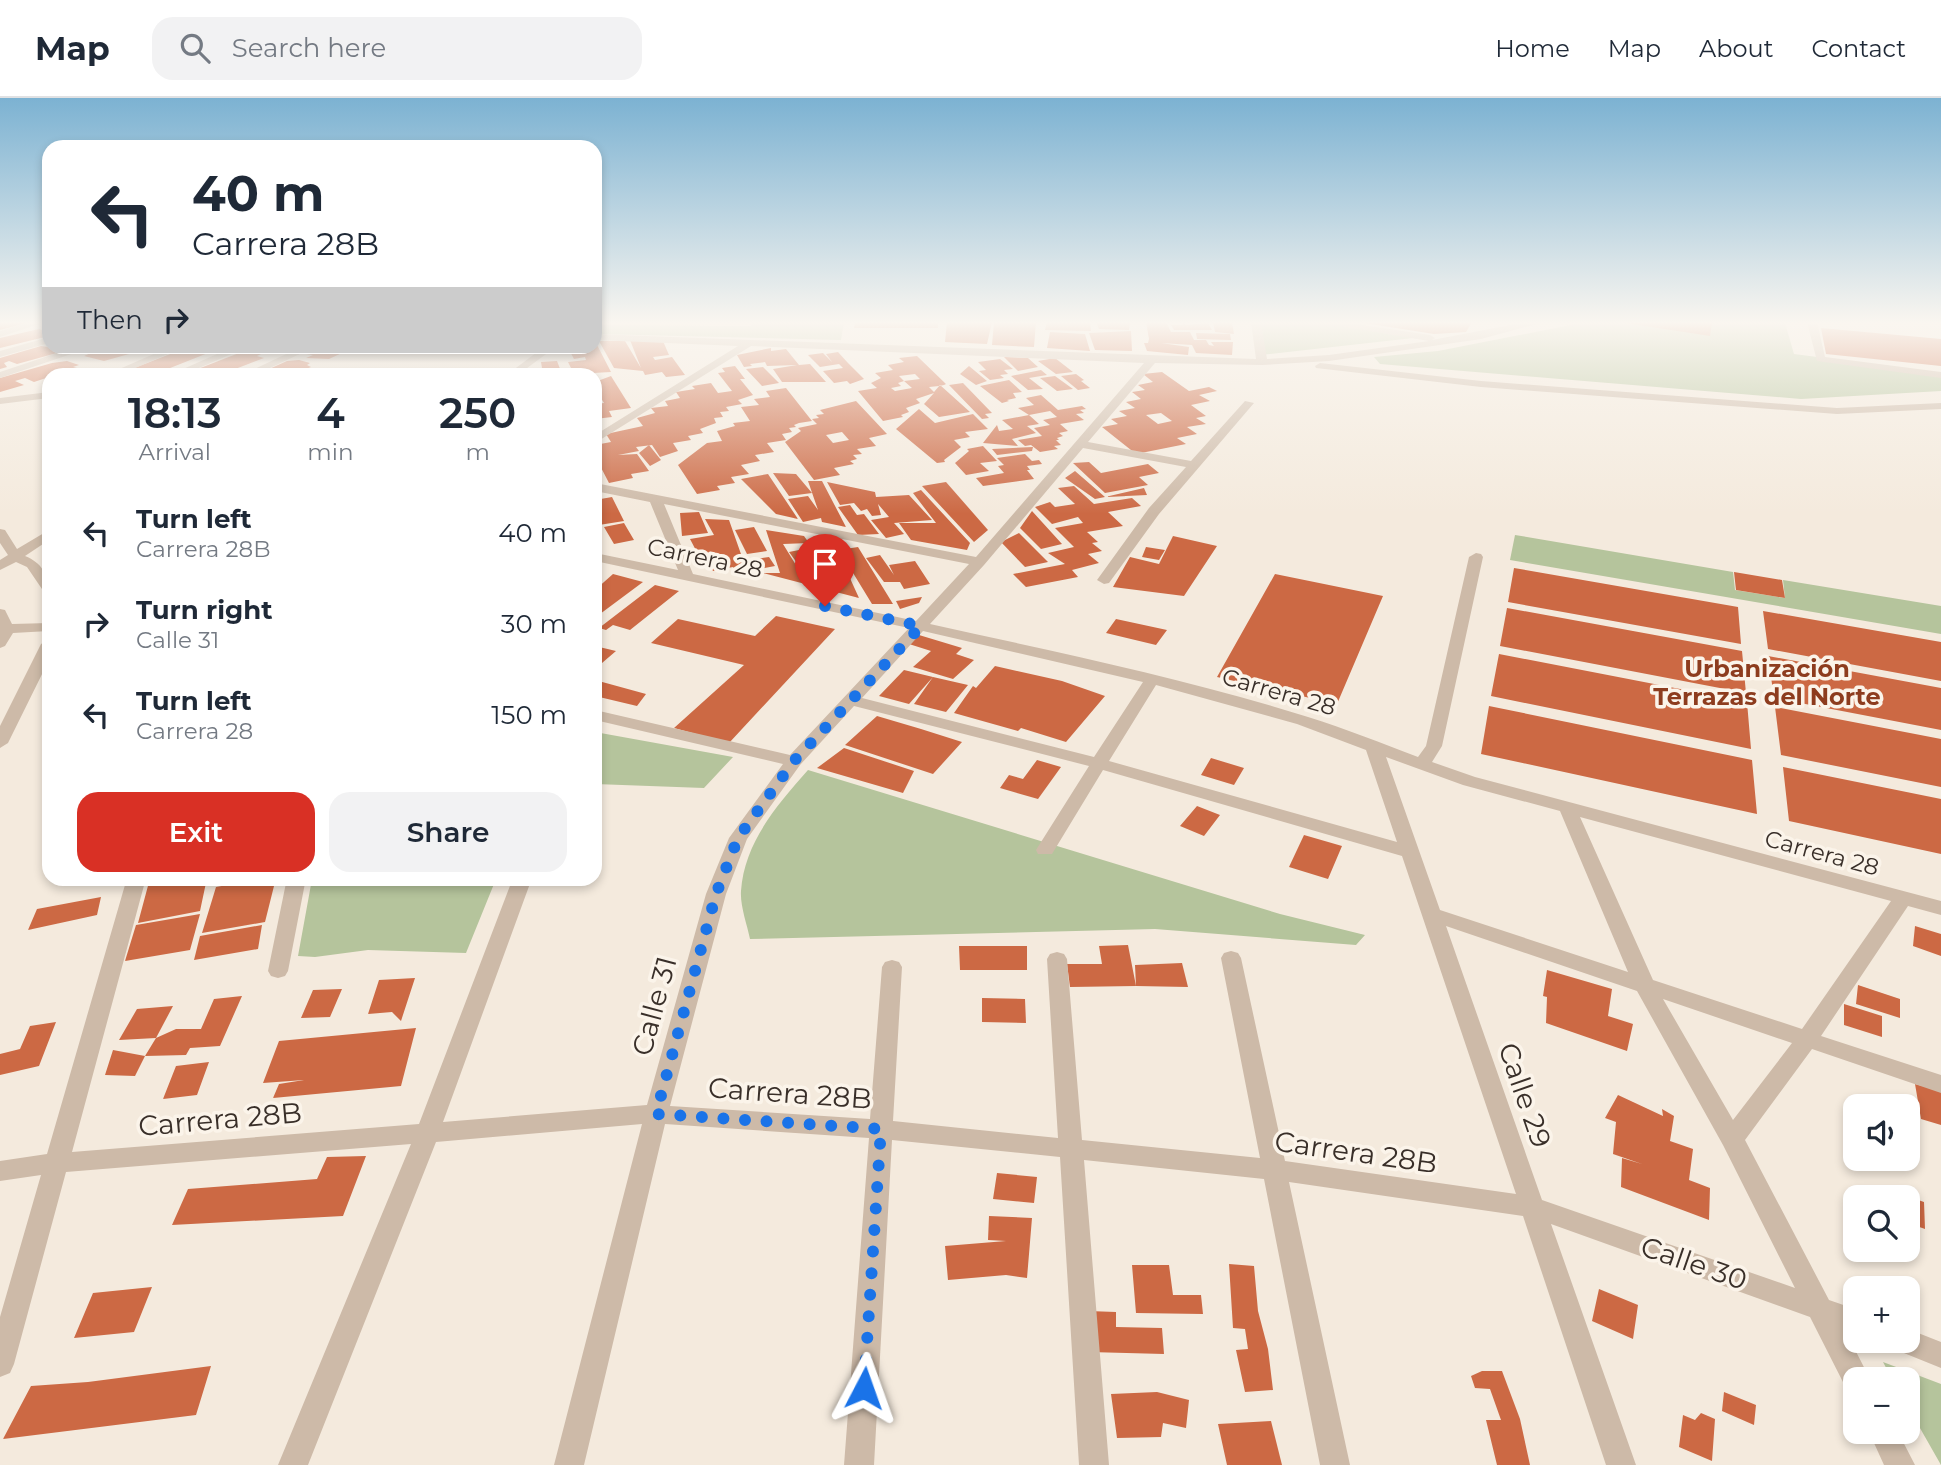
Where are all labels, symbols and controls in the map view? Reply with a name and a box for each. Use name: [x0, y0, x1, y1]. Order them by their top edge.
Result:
search box: [152, 17, 642, 80]
text: Map: [35, 28, 110, 68]
icon: search: [176, 29, 214, 67]
text: Search here: [232, 32, 386, 64]
text: Home: [1495, 34, 1570, 63]
text: Map: [1608, 34, 1661, 63]
text: About: [1699, 34, 1773, 63]
text: Contact: [1811, 34, 1906, 63]
text: 40 m: [192, 164, 324, 223]
icon: left: [77, 168, 168, 259]
text: Carrera 28B: [192, 224, 379, 263]
icon: right: [157, 301, 195, 339]
text: Then: [77, 304, 143, 336]
text: 18:13: [128, 387, 222, 439]
text: 4: [316, 387, 345, 439]
text: 250: [439, 387, 516, 439]
text: Arrival: [138, 438, 211, 466]
text: min: [307, 438, 353, 466]
text: m: [466, 438, 490, 466]
text: Turn left: [136, 503, 252, 535]
icon: left: [77, 514, 115, 552]
text: 40 m: [498, 517, 567, 549]
street label: Carrera 28: [645, 532, 765, 584]
pin: [795, 534, 855, 606]
text: Carrera 28B: [136, 535, 271, 563]
icon: arrive: [806, 545, 844, 583]
text: Turn right: [136, 594, 272, 626]
icon: right: [77, 605, 115, 643]
text: 30 m: [501, 608, 567, 640]
text: Calle 31: [136, 626, 219, 654]
district label: Urbanización Terrazas del Norte: [1653, 654, 1881, 711]
street label: Carrera 28: [1219, 662, 1339, 722]
text: Turn left: [136, 685, 252, 717]
icon: left: [77, 696, 115, 734]
text: 150 m: [491, 699, 567, 731]
text: Carrera 28: [136, 717, 253, 745]
button: Exit: [77, 792, 315, 872]
button: Share: [329, 792, 567, 872]
street label: Carrera 28: [1762, 824, 1882, 882]
street label: Calle 31: [624, 953, 684, 1059]
street label: Calle 29: [1491, 1038, 1559, 1152]
street label: Carrera 28B: [707, 1070, 873, 1116]
map controls: [1843, 1094, 1920, 1444]
button: sound: [1843, 1094, 1920, 1171]
street label: Carrera 28B: [137, 1095, 303, 1143]
street label: Carrera 28B: [1273, 1124, 1439, 1180]
button: search: [1843, 1185, 1920, 1262]
street label: Calle 30: [1637, 1229, 1751, 1297]
button: +: [1843, 1276, 1920, 1353]
position arrow: [827, 1351, 901, 1425]
button: −: [1843, 1367, 1920, 1444]

